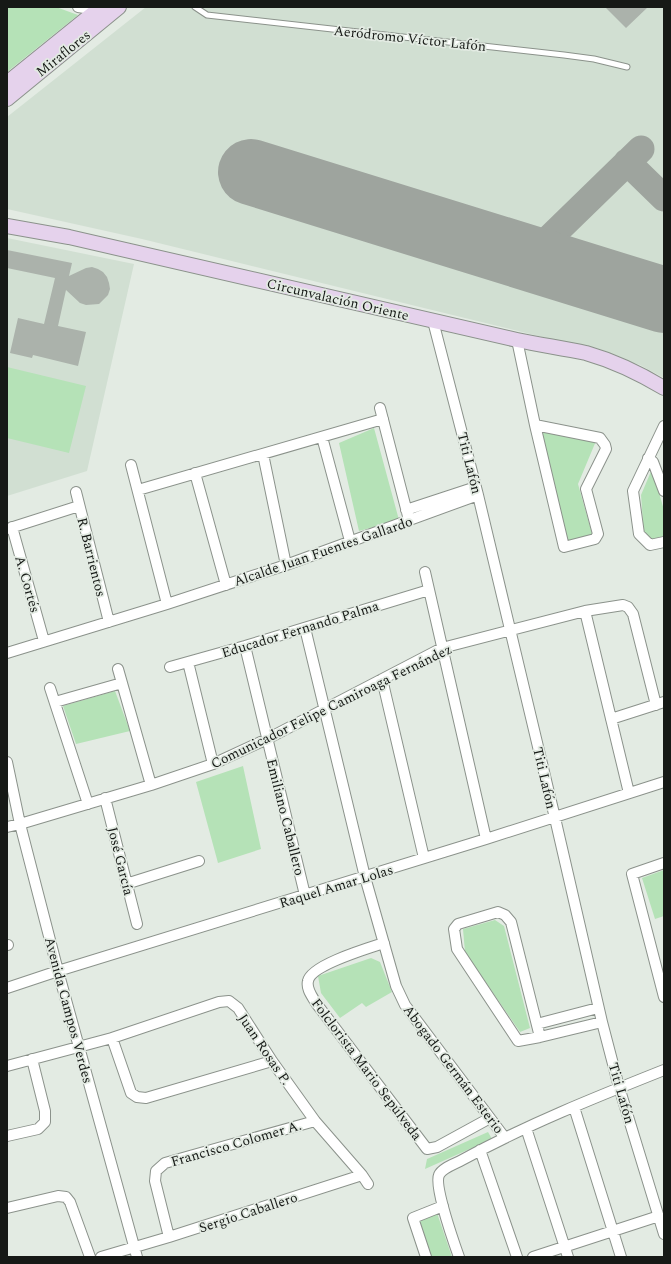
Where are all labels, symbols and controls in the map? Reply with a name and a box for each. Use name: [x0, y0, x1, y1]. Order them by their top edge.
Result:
street label: Aeródromo Víctor Lafón: [333, 20, 487, 57]
street label: Miraflores: [31, 25, 95, 82]
street label: Circunvalación Oriente: [265, 273, 411, 326]
street label: Titi Lafón: [452, 430, 487, 496]
street label: Alcalde Juan Fuentes Gallardo: [231, 511, 415, 592]
street label: R. Barrientos: [71, 515, 112, 599]
street label: A. Cortés: [9, 553, 46, 615]
street label: Educador Fernando Palma: [219, 595, 382, 663]
street label: Comunicador Felipe Camiroaga Fernández: [207, 639, 455, 774]
street label: Titi Lafón: [527, 745, 562, 811]
street label: Emiliano Caballero: [261, 756, 310, 878]
street label: José García: [102, 825, 139, 898]
street label: Raquel Amar Lolas: [277, 859, 396, 914]
street label: Avenida Campos Verdes: [39, 935, 98, 1086]
street label: Folclorista Mario Sepúlveda: [306, 994, 427, 1145]
street label: Abogado Germán Esterio: [398, 1000, 509, 1138]
street label: Juan Rosas P.: [233, 1009, 296, 1089]
street label: Titi Lafón: [603, 1060, 640, 1126]
street label: Francisco Colomer A.: [168, 1115, 304, 1172]
street label: Sergio Caballero: [196, 1187, 300, 1238]

